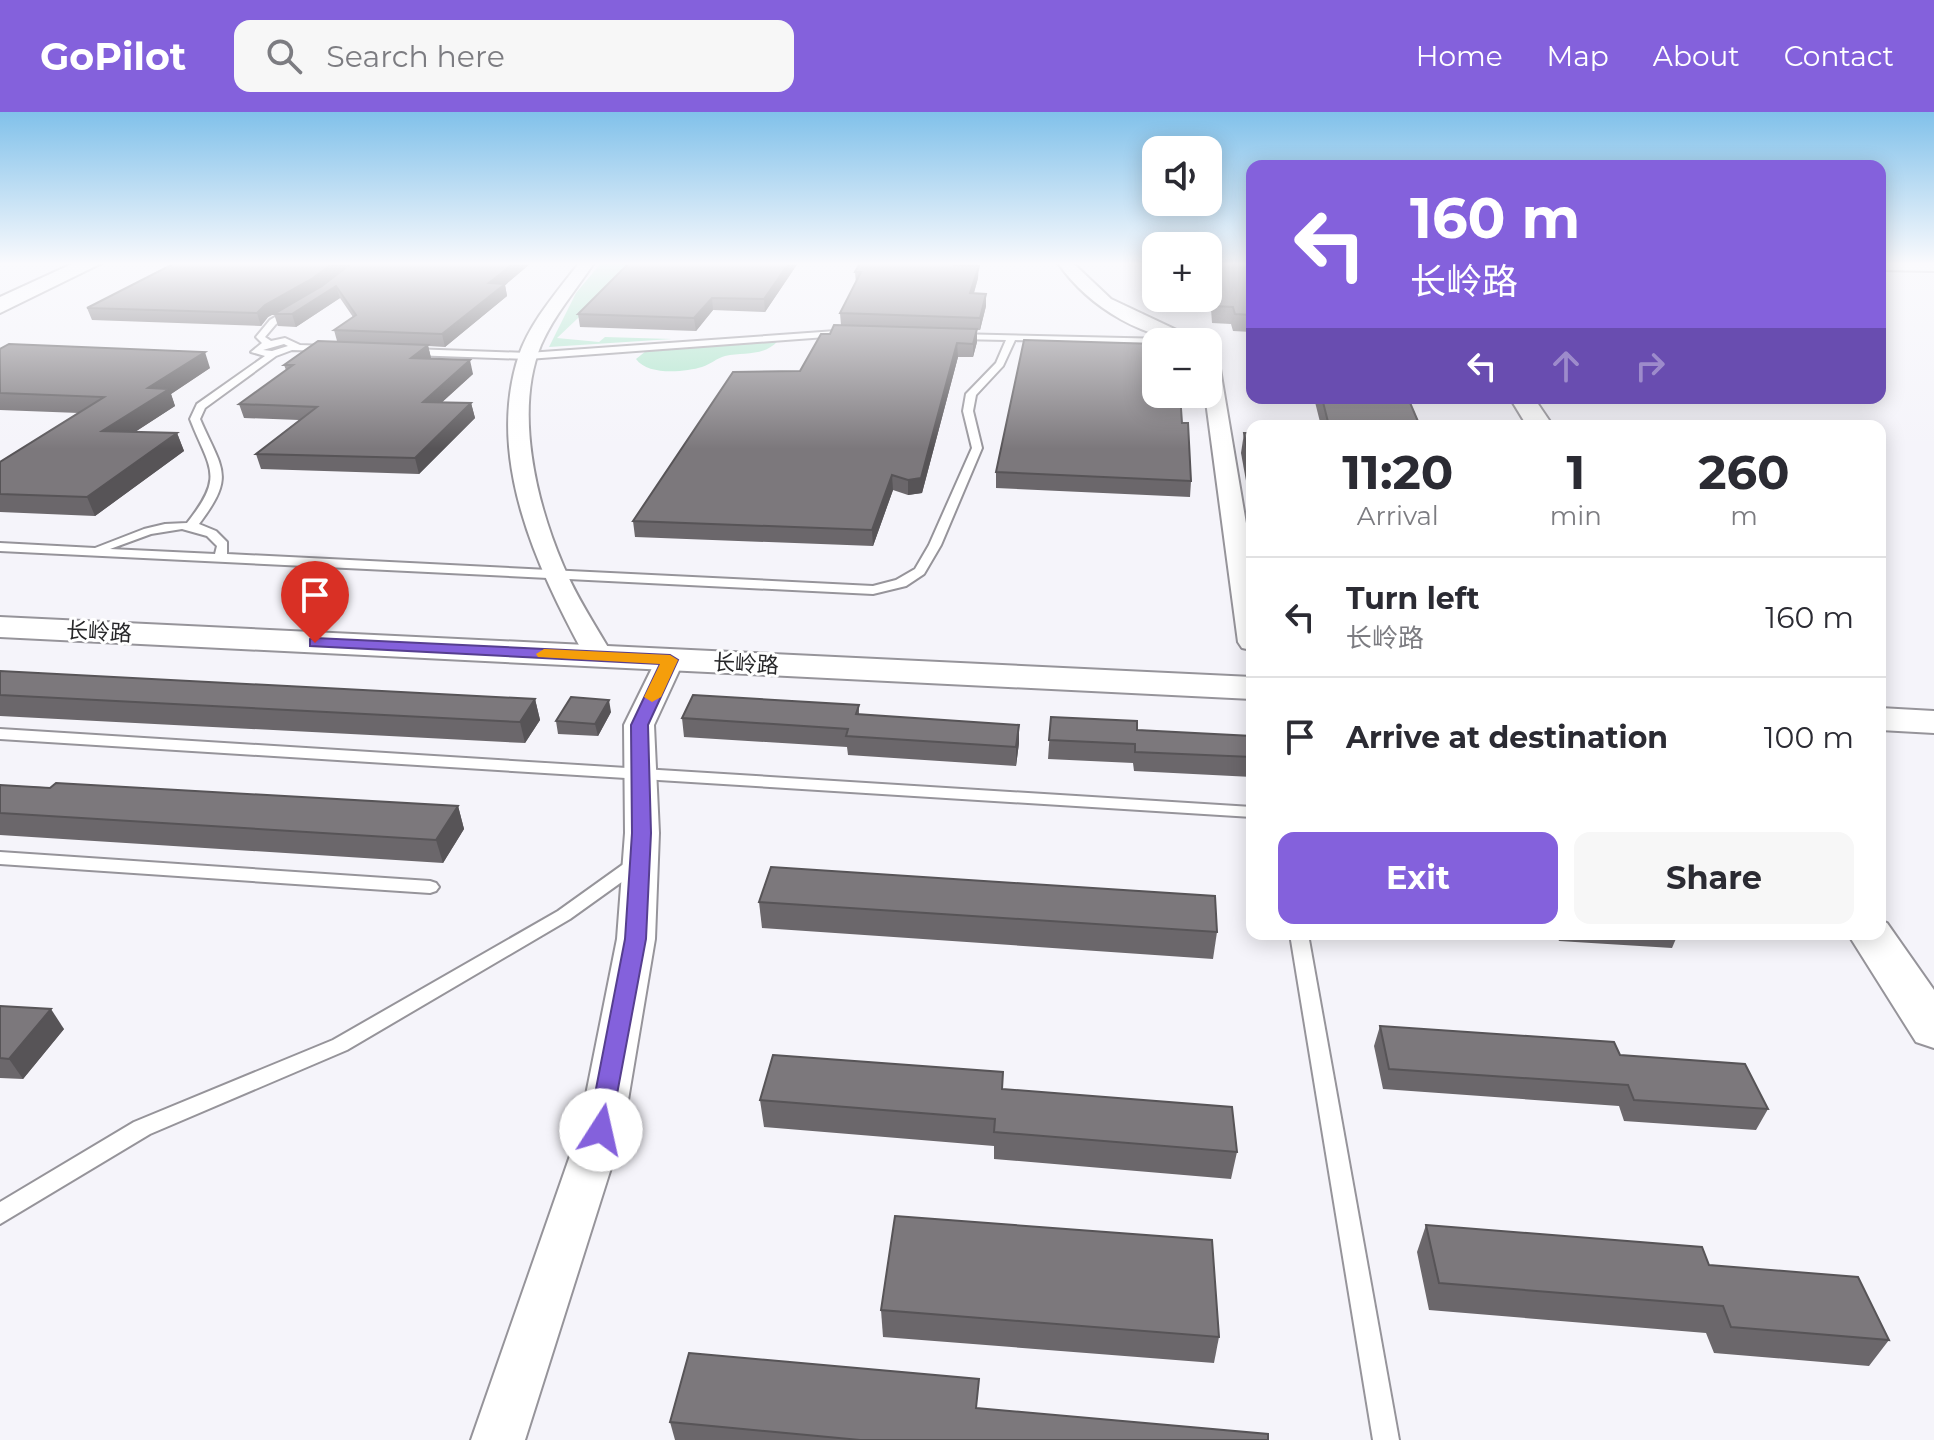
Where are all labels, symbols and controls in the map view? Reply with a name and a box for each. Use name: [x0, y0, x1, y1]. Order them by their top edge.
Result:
search box: [234, 20, 794, 92]
text: GoPilot: [40, 33, 186, 80]
icon: search: [262, 34, 306, 78]
text: Search here: [326, 38, 505, 75]
text: Home: [1416, 39, 1503, 73]
text: Map: [1547, 39, 1609, 73]
text: About: [1653, 39, 1740, 73]
text: Contact: [1784, 39, 1894, 73]
map controls: [1142, 136, 1222, 408]
button: sound: [1142, 136, 1222, 216]
text: 160 m: [1410, 184, 1580, 252]
icon: left: [1278, 192, 1382, 296]
button: +: [1142, 232, 1222, 312]
text: 长岭路: [1410, 259, 1518, 303]
button: −: [1142, 328, 1222, 408]
icon: left: [1460, 344, 1504, 388]
icon: ahead: [1544, 344, 1588, 388]
icon: right: [1628, 344, 1672, 388]
text: 11:20: [1342, 443, 1453, 501]
text: 1: [1566, 443, 1585, 501]
text: 260: [1698, 443, 1790, 501]
text: Arrival: [1357, 500, 1439, 532]
text: min: [1550, 500, 1602, 532]
text: m: [1730, 500, 1758, 532]
pin: [281, 561, 349, 643]
icon: arrive: [293, 573, 337, 617]
text: Turn left: [1346, 580, 1479, 617]
icon: left: [1278, 595, 1322, 639]
text: 160 m: [1765, 599, 1854, 636]
street label: 长岭路: [65, 617, 133, 647]
text: 长岭路: [1346, 622, 1424, 654]
street label: 长岭路: [712, 649, 780, 679]
icon: arrive: [1278, 715, 1322, 759]
text: Arrive at destination: [1346, 719, 1668, 756]
text: 100 m: [1764, 719, 1854, 756]
button: Exit: [1278, 832, 1558, 924]
button: Share: [1574, 832, 1854, 924]
position arrow: [559, 1088, 643, 1172]

